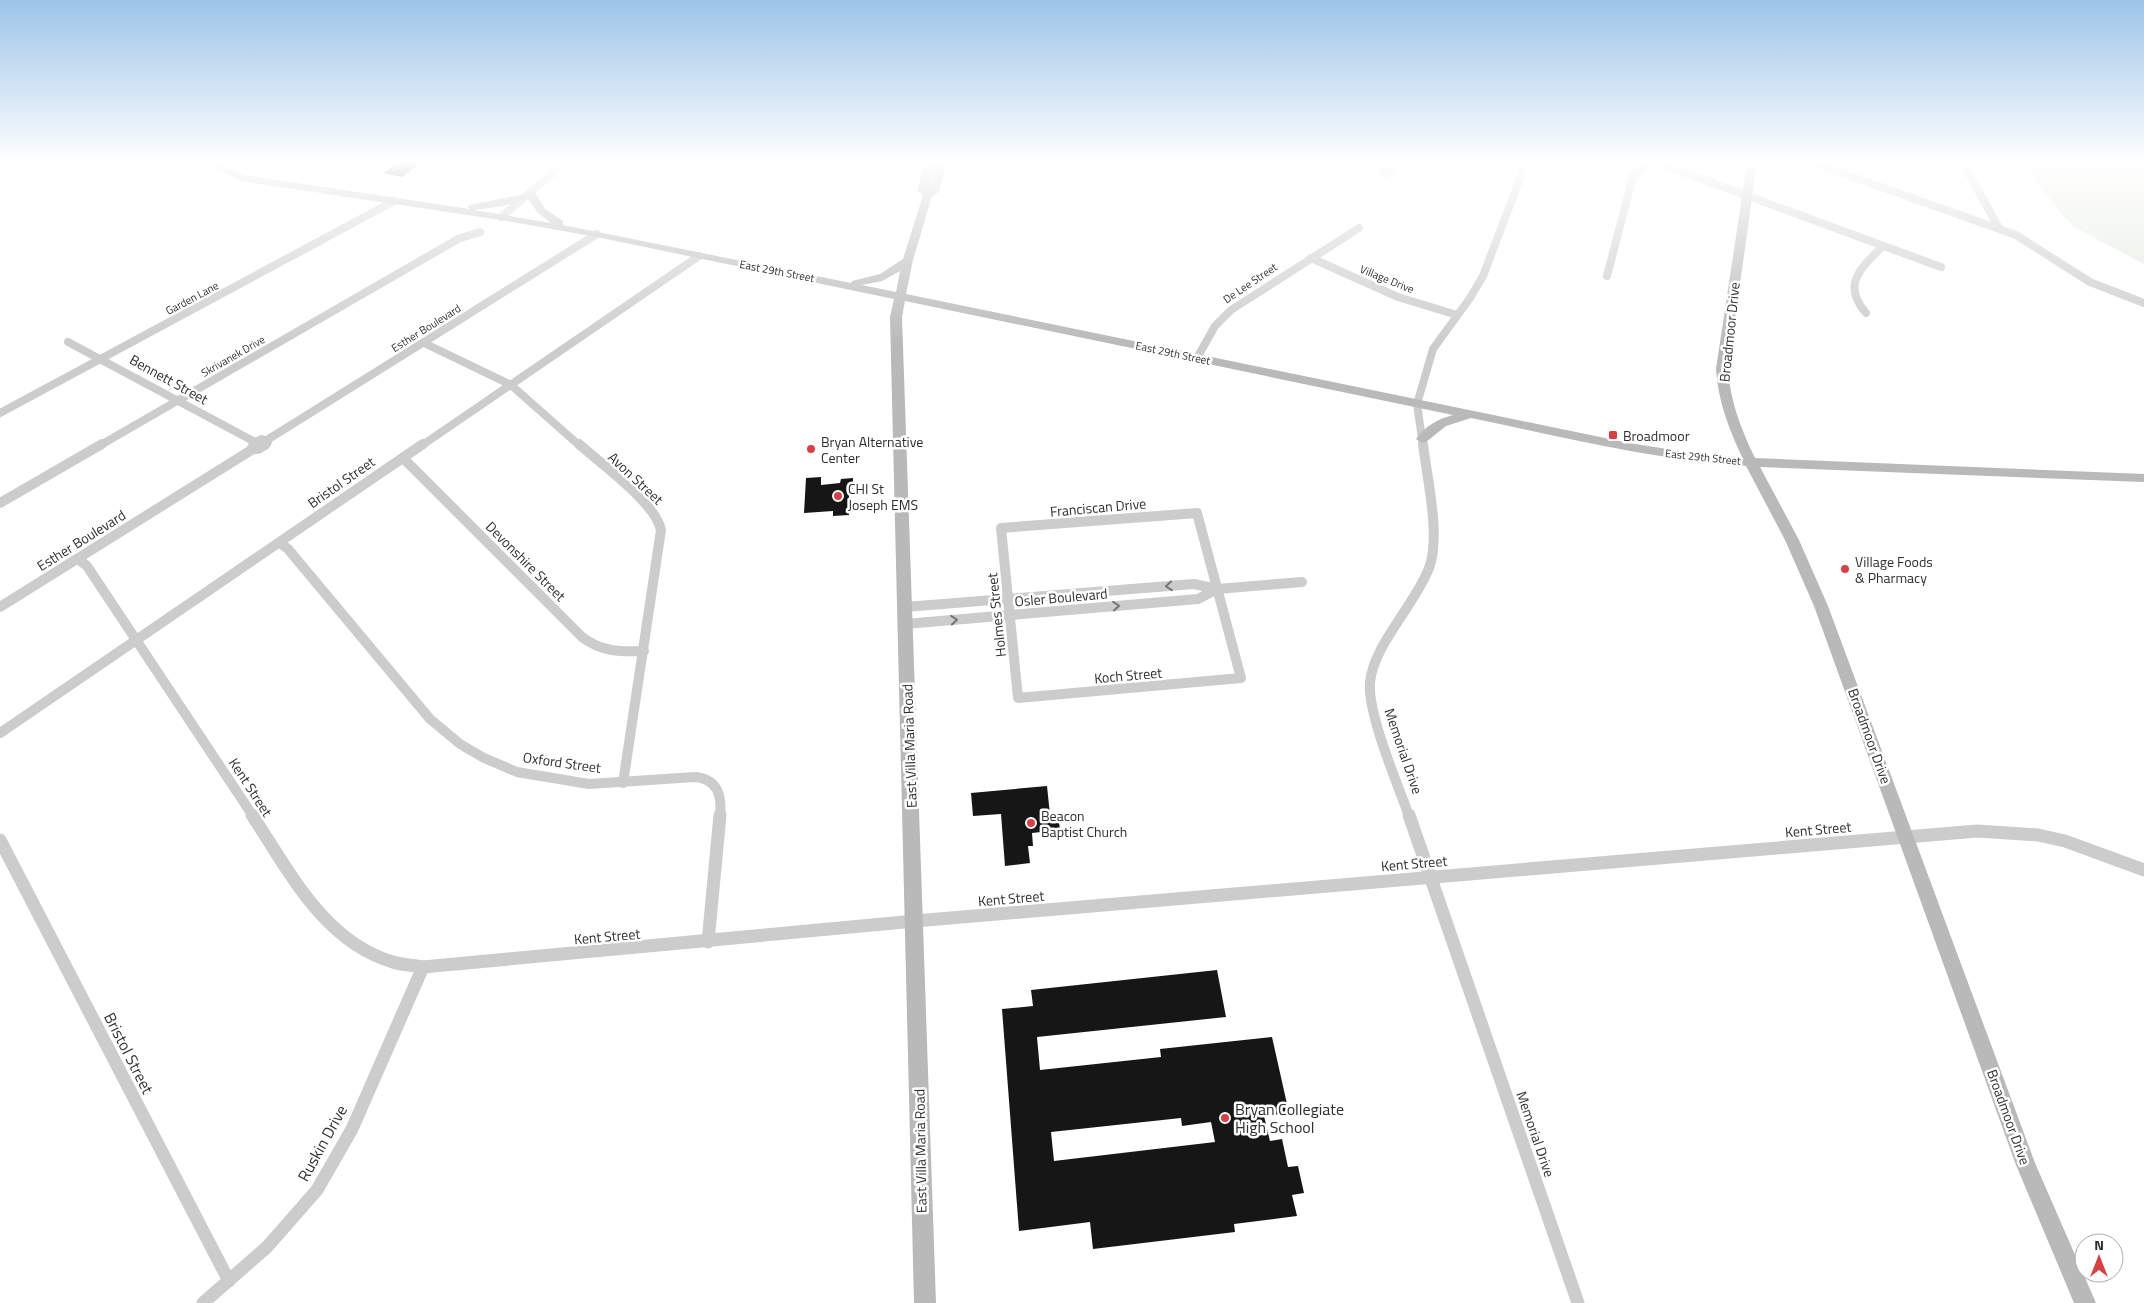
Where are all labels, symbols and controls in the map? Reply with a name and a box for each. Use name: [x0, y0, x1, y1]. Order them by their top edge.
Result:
street label: East 29th Street: [738, 256, 816, 286]
street label: De Lee Street: [1220, 259, 1280, 307]
street label: Village Drive: [1358, 261, 1417, 297]
street label: Garden Lane: [163, 277, 222, 319]
street label: Broadmoor Drive: [1713, 281, 1745, 383]
street label: Esther Boulevard: [388, 300, 464, 356]
street label: Skrivanek Drive: [198, 331, 268, 381]
street label: East 29th Street: [1134, 337, 1212, 369]
street label: Bennett Street: [126, 349, 212, 409]
place label: Broadmoor: [1623, 425, 1690, 446]
marker: Broadmoor: [1607, 429, 1619, 441]
place label: Bryan Alternative Center: [821, 431, 923, 468]
marker: Bryan Alternative Center: [805, 443, 817, 455]
street label: East 29th Street: [1664, 445, 1742, 469]
street label: Avon Street: [604, 447, 668, 509]
street label: Bristol Street: [303, 451, 379, 513]
place label: CHI St Joseph EMS: [848, 478, 918, 515]
marker: CHI St Joseph EMS: [832, 490, 844, 502]
street label: Franciscan Drive: [1049, 492, 1147, 522]
street label: Esther Boulevard: [33, 504, 129, 576]
street label: Devonshire Street: [481, 516, 571, 606]
place label: Village Foods & Pharmacy: [1855, 551, 1933, 588]
marker: Village Foods & Pharmacy: [1839, 563, 1851, 575]
street label: Holmes Street: [981, 572, 1011, 658]
one-way arrow: [1165, 580, 1173, 591]
street label: Osler Boulevard: [1014, 582, 1108, 612]
one-way arrow: [1112, 601, 1120, 612]
one-way arrow: [950, 615, 958, 626]
street label: Koch Street: [1093, 662, 1163, 688]
street label: East Villa Maria Road: [896, 684, 922, 808]
street label: Broadmoor Drive: [1843, 685, 1897, 787]
street label: Memorial Drive: [1379, 705, 1429, 797]
street label: Oxford Street: [522, 746, 603, 778]
street label: Kent Street: [224, 753, 278, 821]
place label: Beacon Baptist Church: [1041, 805, 1127, 842]
street label: Kent Street: [1784, 816, 1852, 842]
marker: Beacon Baptist Church: [1025, 817, 1037, 829]
street label: Kent Street: [1380, 850, 1448, 876]
street label: Kent Street: [977, 885, 1045, 911]
street label: Kent Street: [573, 923, 641, 949]
street label: Bristol Street: [98, 1008, 160, 1098]
street label: Broadmoor Drive: [1982, 1066, 2036, 1168]
street label: Memorial Drive: [1511, 1088, 1561, 1180]
street label: East Villa Maria Road: [908, 1089, 932, 1213]
place label: Bryan Collegiate High School: [1235, 1097, 1344, 1139]
street label: Ruskin Drive: [291, 1100, 353, 1186]
marker: Bryan Collegiate High School: [1219, 1112, 1231, 1124]
north arrow: [2074, 1233, 2124, 1283]
text: N: [2094, 1234, 2104, 1255]

